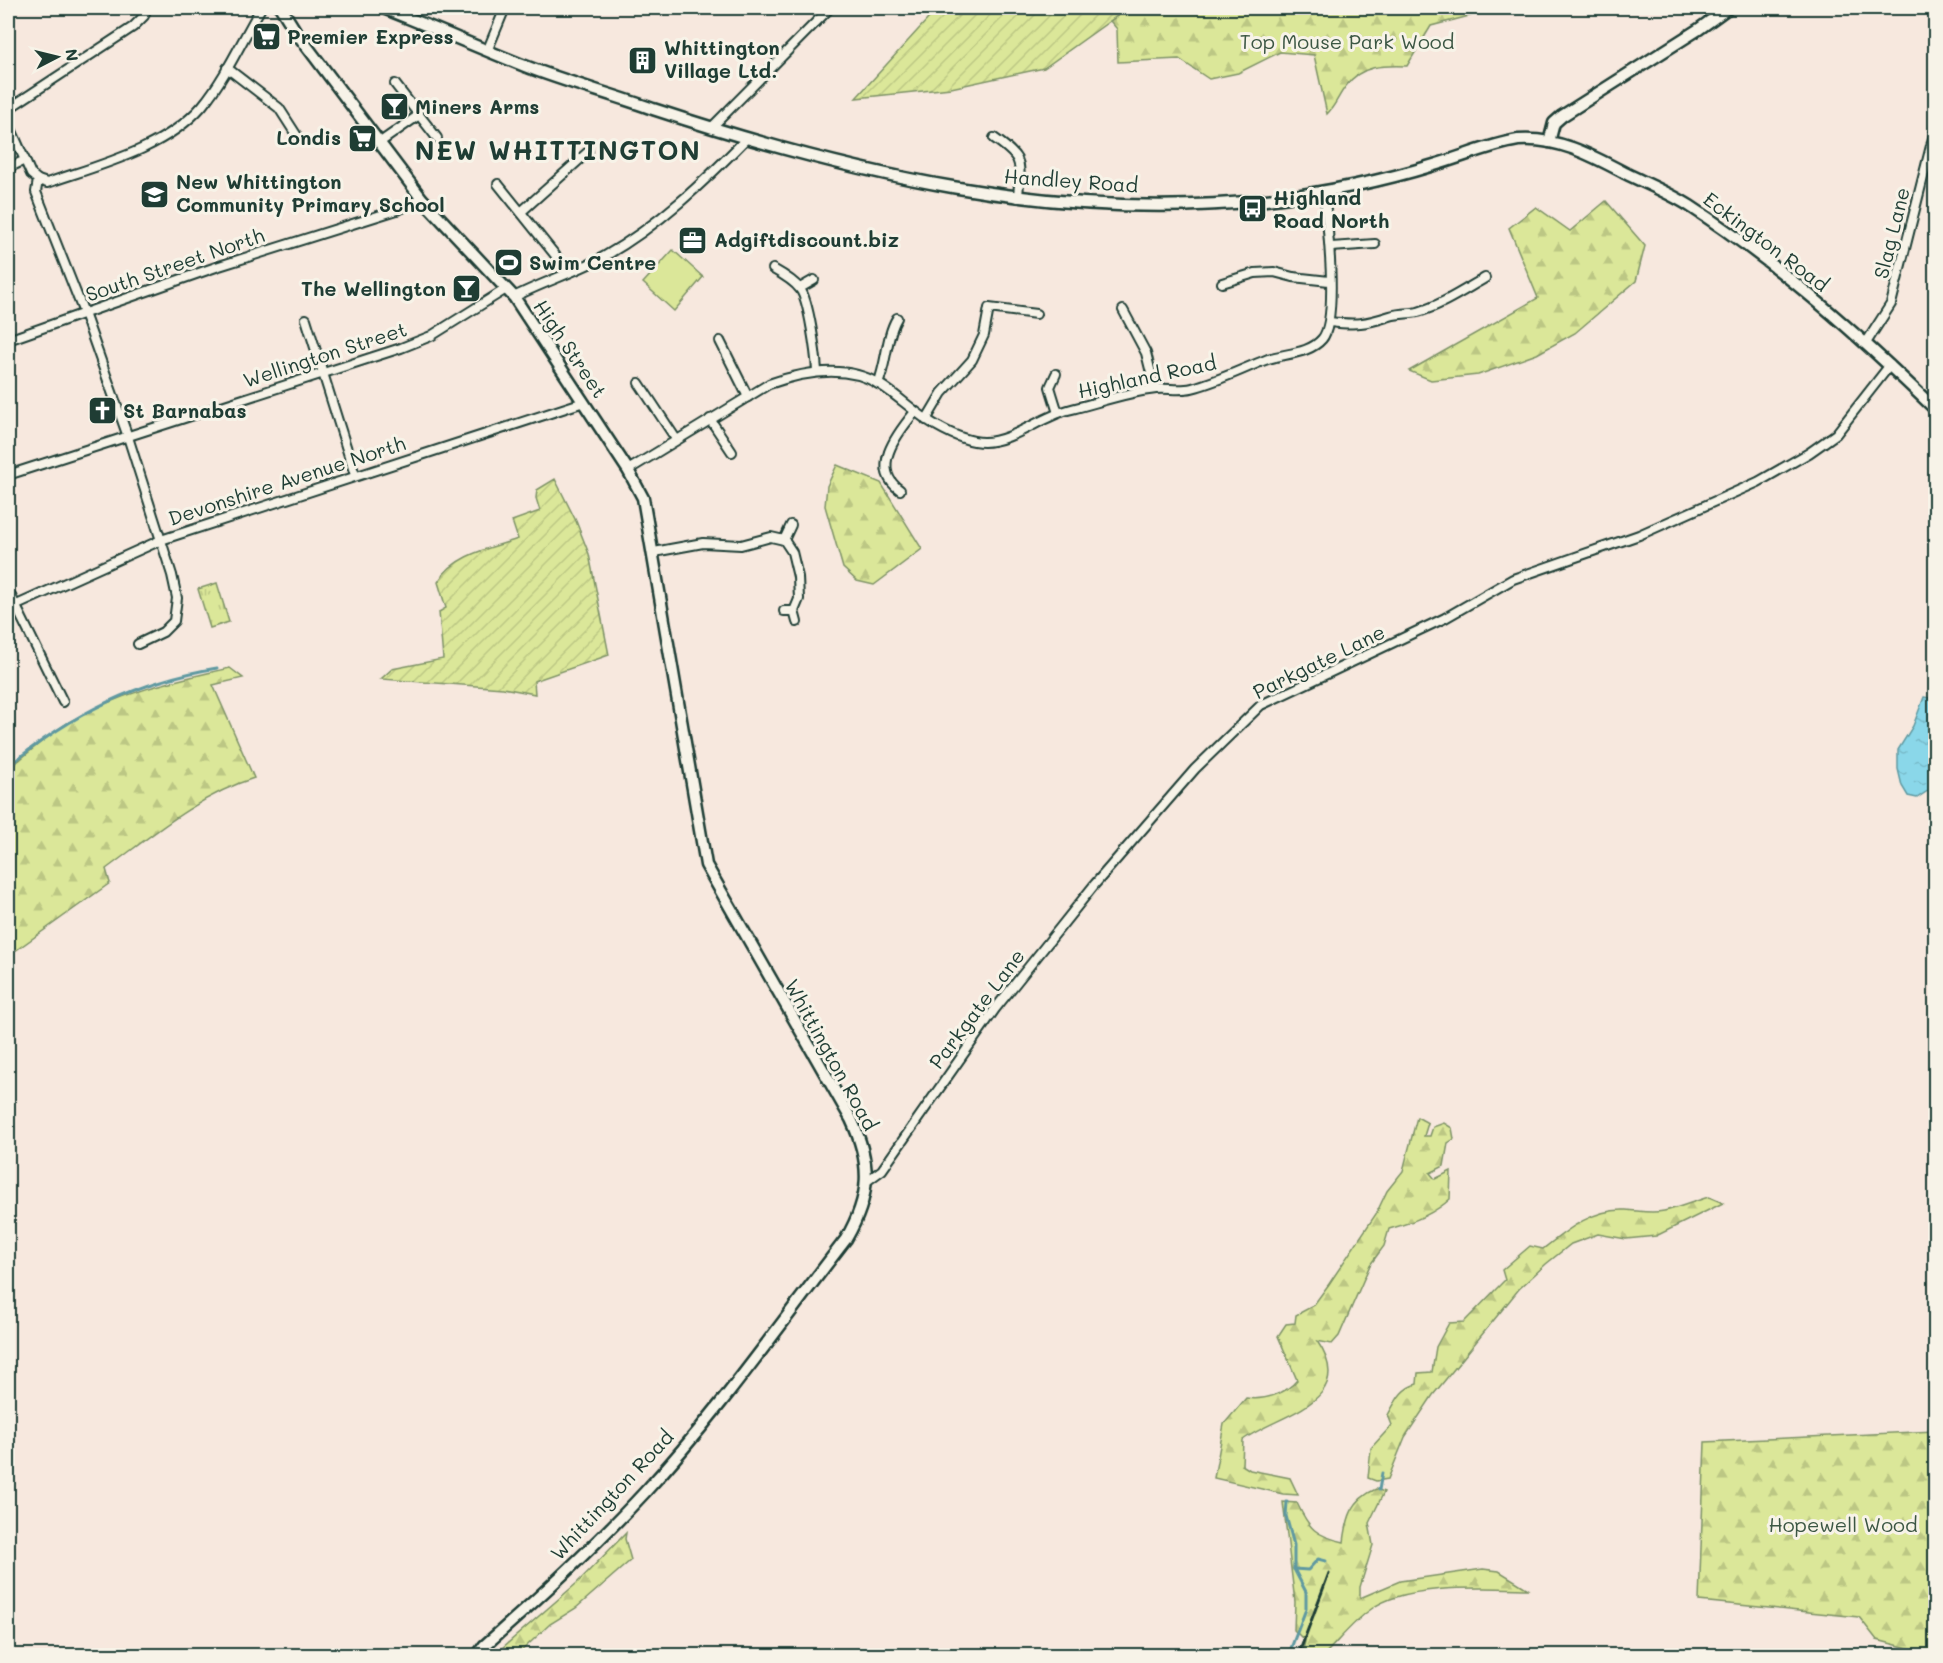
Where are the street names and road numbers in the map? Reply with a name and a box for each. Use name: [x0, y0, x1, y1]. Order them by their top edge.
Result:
street label: Handley Road: [1003, 162, 1139, 198]
street label: Slag Lane: [1867, 184, 1915, 281]
street label: Eckington Road: [1699, 185, 1835, 297]
street label: South Street North: [82, 221, 267, 307]
street label: High Street: [528, 294, 613, 403]
street label: Wellington Street: [240, 315, 410, 393]
street label: Highland Road: [1075, 349, 1218, 403]
street label: Devonshire Avenue North: [165, 429, 409, 531]
street label: Parkgate Lane: [1248, 618, 1389, 704]
street label: Parkgate Lane: [923, 943, 1030, 1073]
street label: Whittington Road: [779, 974, 884, 1135]
street label: Whittington Road: [544, 1424, 679, 1565]

